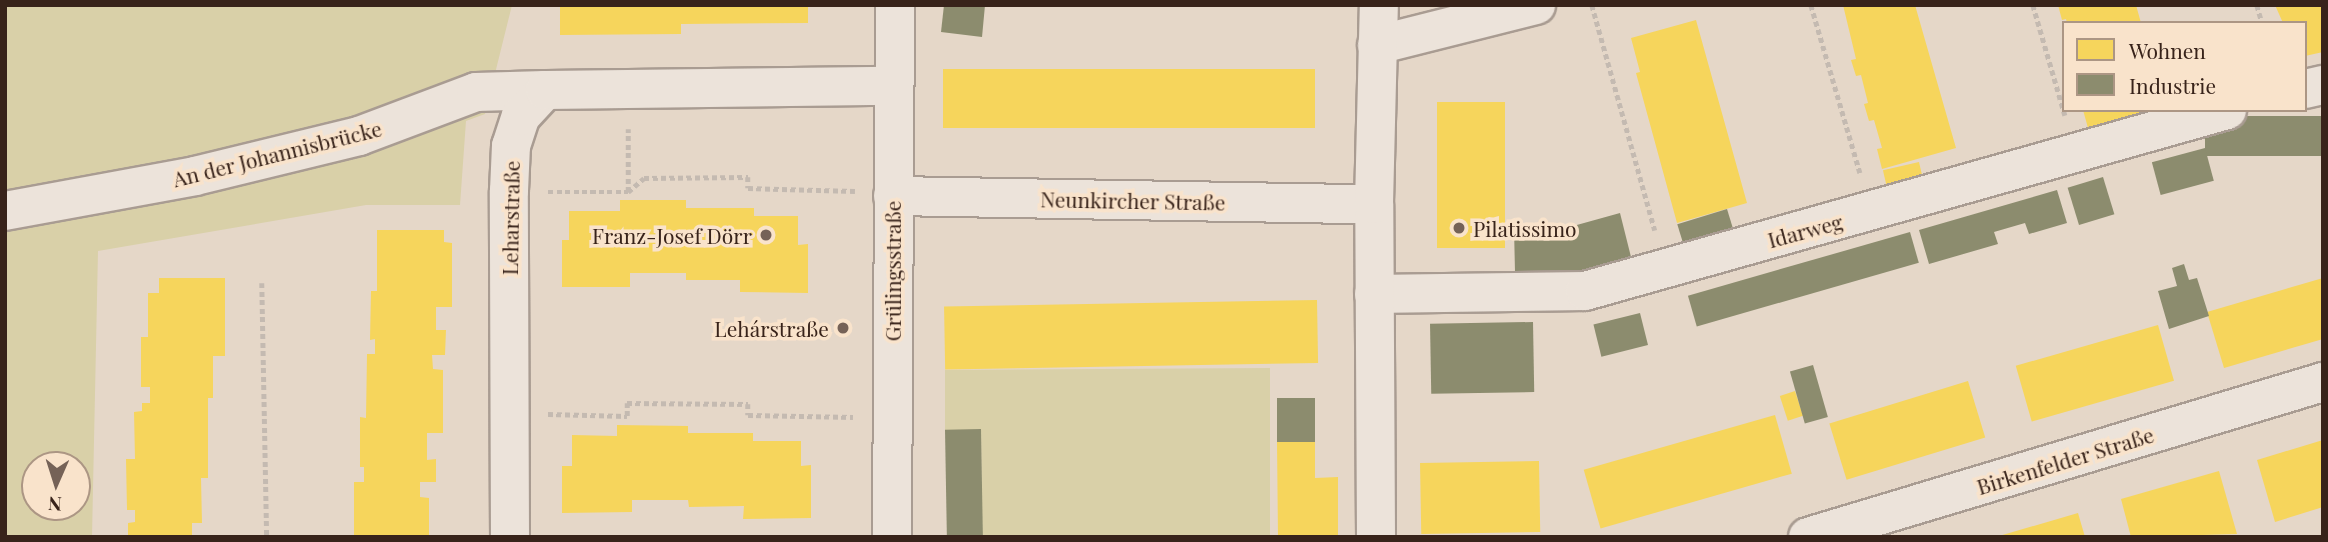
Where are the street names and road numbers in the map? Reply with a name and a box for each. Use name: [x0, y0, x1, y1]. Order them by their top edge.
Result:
street label: An der Johannisbrücke: [170, 115, 384, 191]
street label: Leharstraße: [496, 160, 524, 276]
street label: Neunkircher Straße: [1040, 186, 1226, 214]
street label: Grülingsstraße: [879, 201, 905, 341]
street label: Idarweg: [1765, 208, 1845, 252]
street label: Birkenfelder Straße: [1973, 421, 2157, 499]

